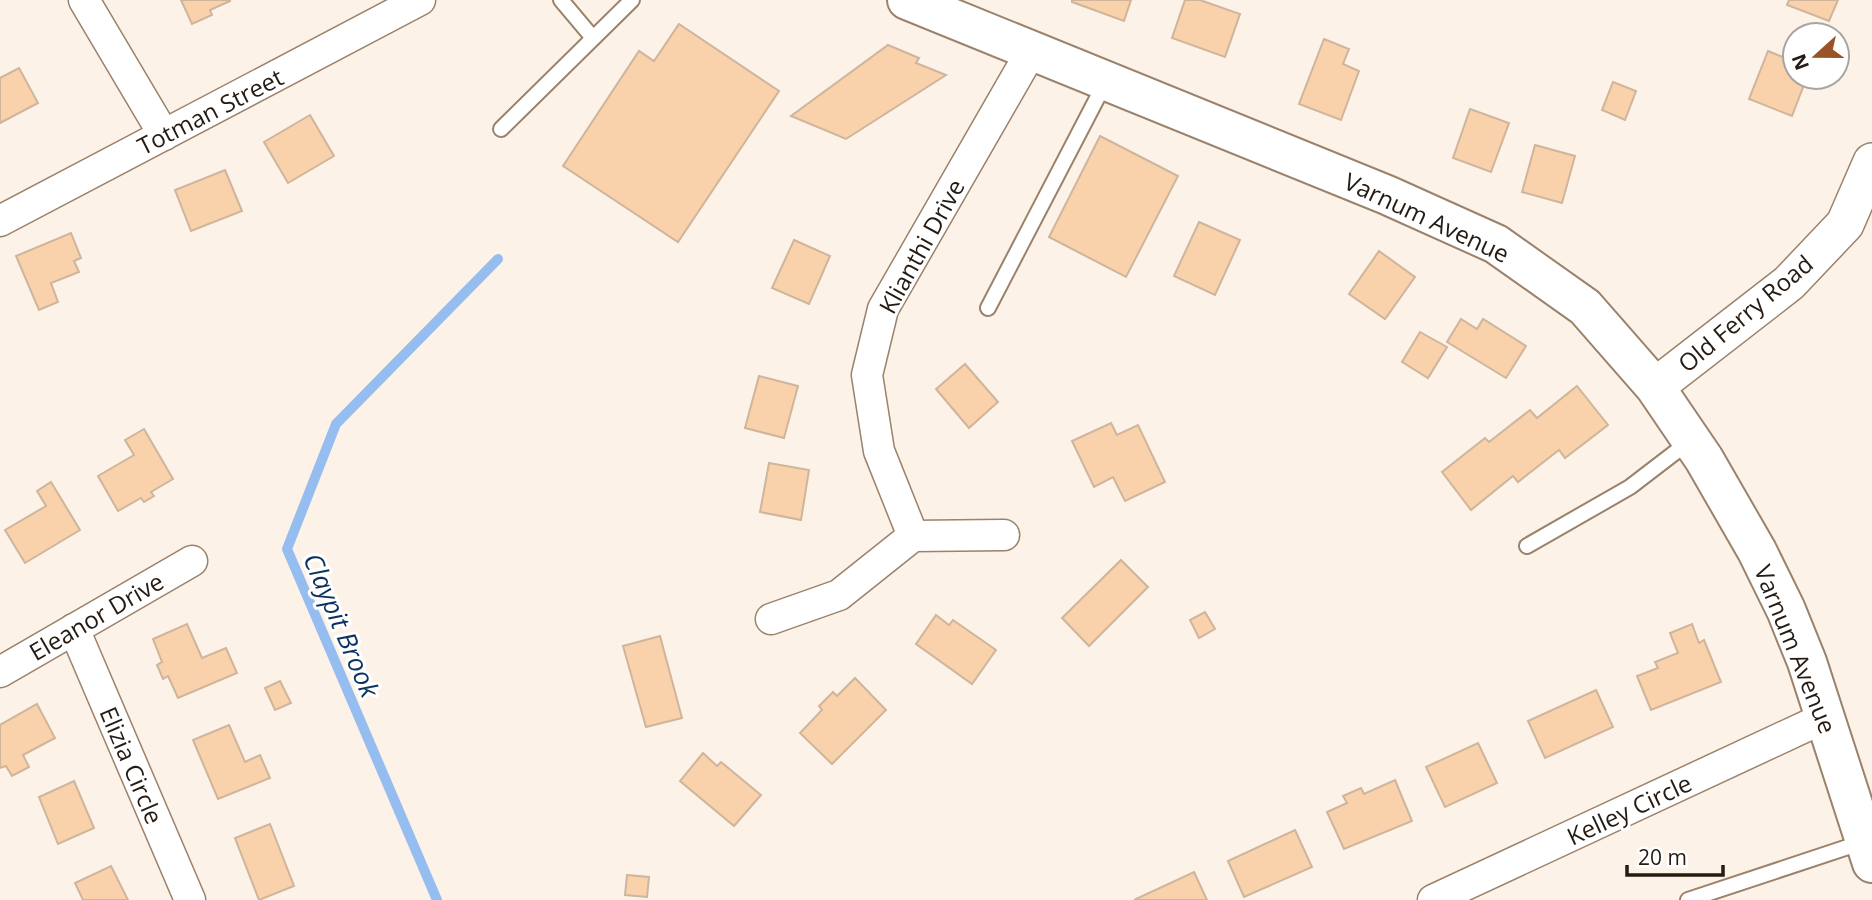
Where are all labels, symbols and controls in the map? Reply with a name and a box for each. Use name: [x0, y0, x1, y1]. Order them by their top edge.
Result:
north arrow: [1781, 21, 1851, 91]
text: N: [1785, 50, 1815, 74]
street label: Totman Street: [131, 60, 289, 162]
street label: Varnum Avenue: [1339, 164, 1515, 270]
street label: Klianthi Drive: [870, 173, 972, 319]
street label: Old Ferry Road: [1671, 247, 1819, 379]
water label: Claypit Brook: [295, 547, 389, 704]
street label: Varnum Avenue: [1747, 560, 1845, 738]
street label: Eleanor Drive: [23, 564, 169, 668]
street label: Elizia Circle: [93, 701, 171, 829]
street label: Kelley Circle: [1561, 766, 1697, 852]
scale bar: [1627, 834, 1723, 878]
text: 20 m: [1638, 843, 1687, 871]

